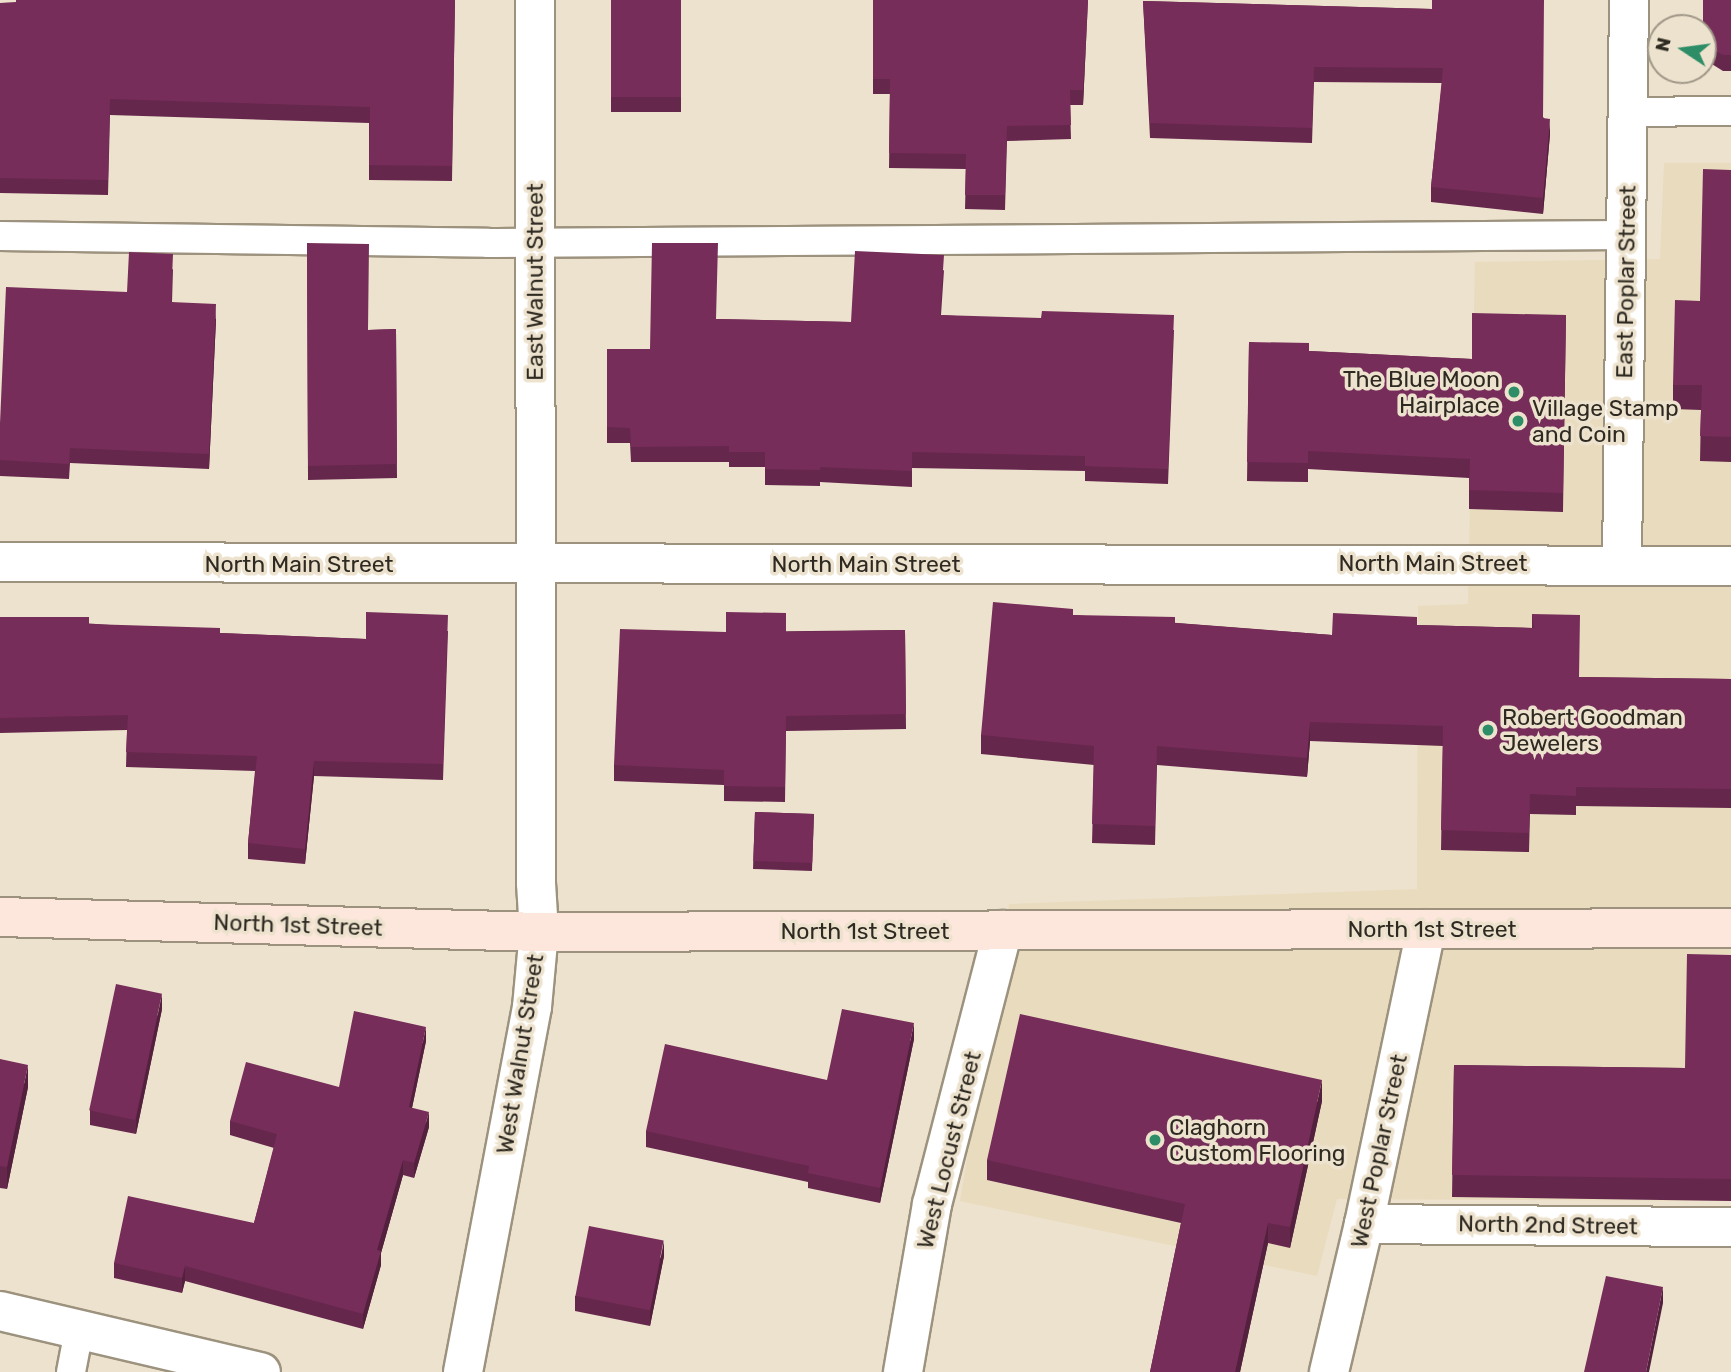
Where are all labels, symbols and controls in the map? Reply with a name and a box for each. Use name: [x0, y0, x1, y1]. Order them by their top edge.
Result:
north arrow: [1647, 14, 1717, 84]
text: N: [1650, 35, 1676, 54]
street label: East Walnut Street: [521, 183, 549, 381]
street label: East Poplar Street: [1611, 185, 1641, 379]
place label: The Blue Moon Hairplace: [1343, 365, 1500, 419]
marker: The Blue Moon Hairplace: [1506, 384, 1522, 400]
place label: Village Stamp and Coin: [1532, 394, 1679, 448]
marker: Village Stamp and Coin: [1510, 413, 1526, 429]
street label: North Main Street: [1338, 549, 1528, 577]
street label: North Main Street: [204, 550, 394, 578]
street label: North Main Street: [771, 550, 961, 578]
place label: Robert Goodman Jewelers: [1502, 703, 1683, 757]
marker: Robert Goodman Jewelers: [1480, 722, 1496, 738]
street label: North 1st Street: [213, 908, 383, 942]
street label: North 1st Street: [1347, 915, 1517, 943]
street label: North 1st Street: [780, 917, 950, 945]
street label: West Walnut Street: [491, 952, 549, 1156]
street label: West Locust Street: [911, 1048, 987, 1252]
street label: West Poplar Street: [1345, 1051, 1413, 1251]
place label: Claghorn Custom Flooring: [1169, 1113, 1346, 1167]
marker: Claghorn Custom Flooring: [1147, 1132, 1163, 1148]
street label: North 2nd Street: [1458, 1210, 1638, 1240]

